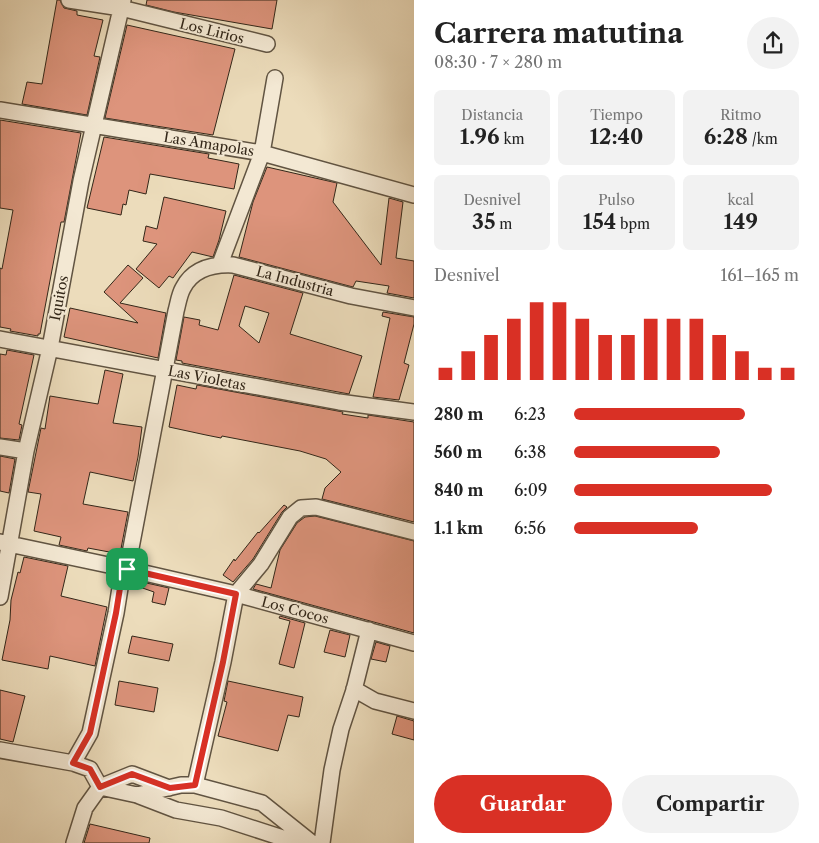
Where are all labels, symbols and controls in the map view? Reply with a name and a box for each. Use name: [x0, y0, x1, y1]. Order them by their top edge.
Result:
street label: Los Lirios: [178, 14, 246, 48]
text: Carrera matutina: [434, 16, 683, 50]
button: share: [747, 17, 799, 69]
text: 08:30 · 7 × 280 m: [434, 52, 562, 72]
text: Distancia: [461, 106, 523, 124]
text: Tiempo: [590, 106, 643, 124]
text: Ritmo: [720, 106, 761, 124]
text: 1.96: [460, 124, 500, 149]
text: 12:40: [590, 124, 643, 149]
text: 6:28: [704, 124, 748, 149]
street label: Las Amapolas: [162, 128, 256, 160]
text: km: [500, 130, 525, 148]
text: /km: [748, 130, 778, 148]
text: Desnivel: [463, 191, 521, 209]
text: Pulso: [598, 191, 635, 209]
text: kcal: [728, 191, 754, 209]
text: 35: [472, 209, 496, 234]
text: 154: [583, 209, 616, 234]
text: 149: [724, 209, 758, 234]
text: m: [496, 215, 512, 233]
text: bpm: [616, 215, 650, 233]
street label: La Industria: [254, 262, 336, 300]
text: Desnivel: [434, 265, 500, 285]
text: 161–165 m: [721, 265, 799, 285]
street label: Iquitos: [46, 274, 72, 322]
street label: Las Violetas: [166, 362, 248, 394]
text: 280 m: [434, 404, 483, 424]
text: 6:23: [514, 404, 546, 424]
text: 560 m: [434, 442, 483, 462]
text: 6:38: [514, 442, 546, 462]
text: 840 m: [434, 480, 483, 500]
text: 6:09: [514, 480, 547, 500]
text: 1.1 km: [434, 518, 483, 538]
text: 6:56: [514, 518, 546, 538]
pin: [106, 548, 148, 590]
icon: arrive: [113, 555, 141, 583]
street label: Los Cocos: [259, 592, 331, 628]
button: Guardar: [434, 775, 612, 833]
button: Compartir: [622, 775, 799, 833]

